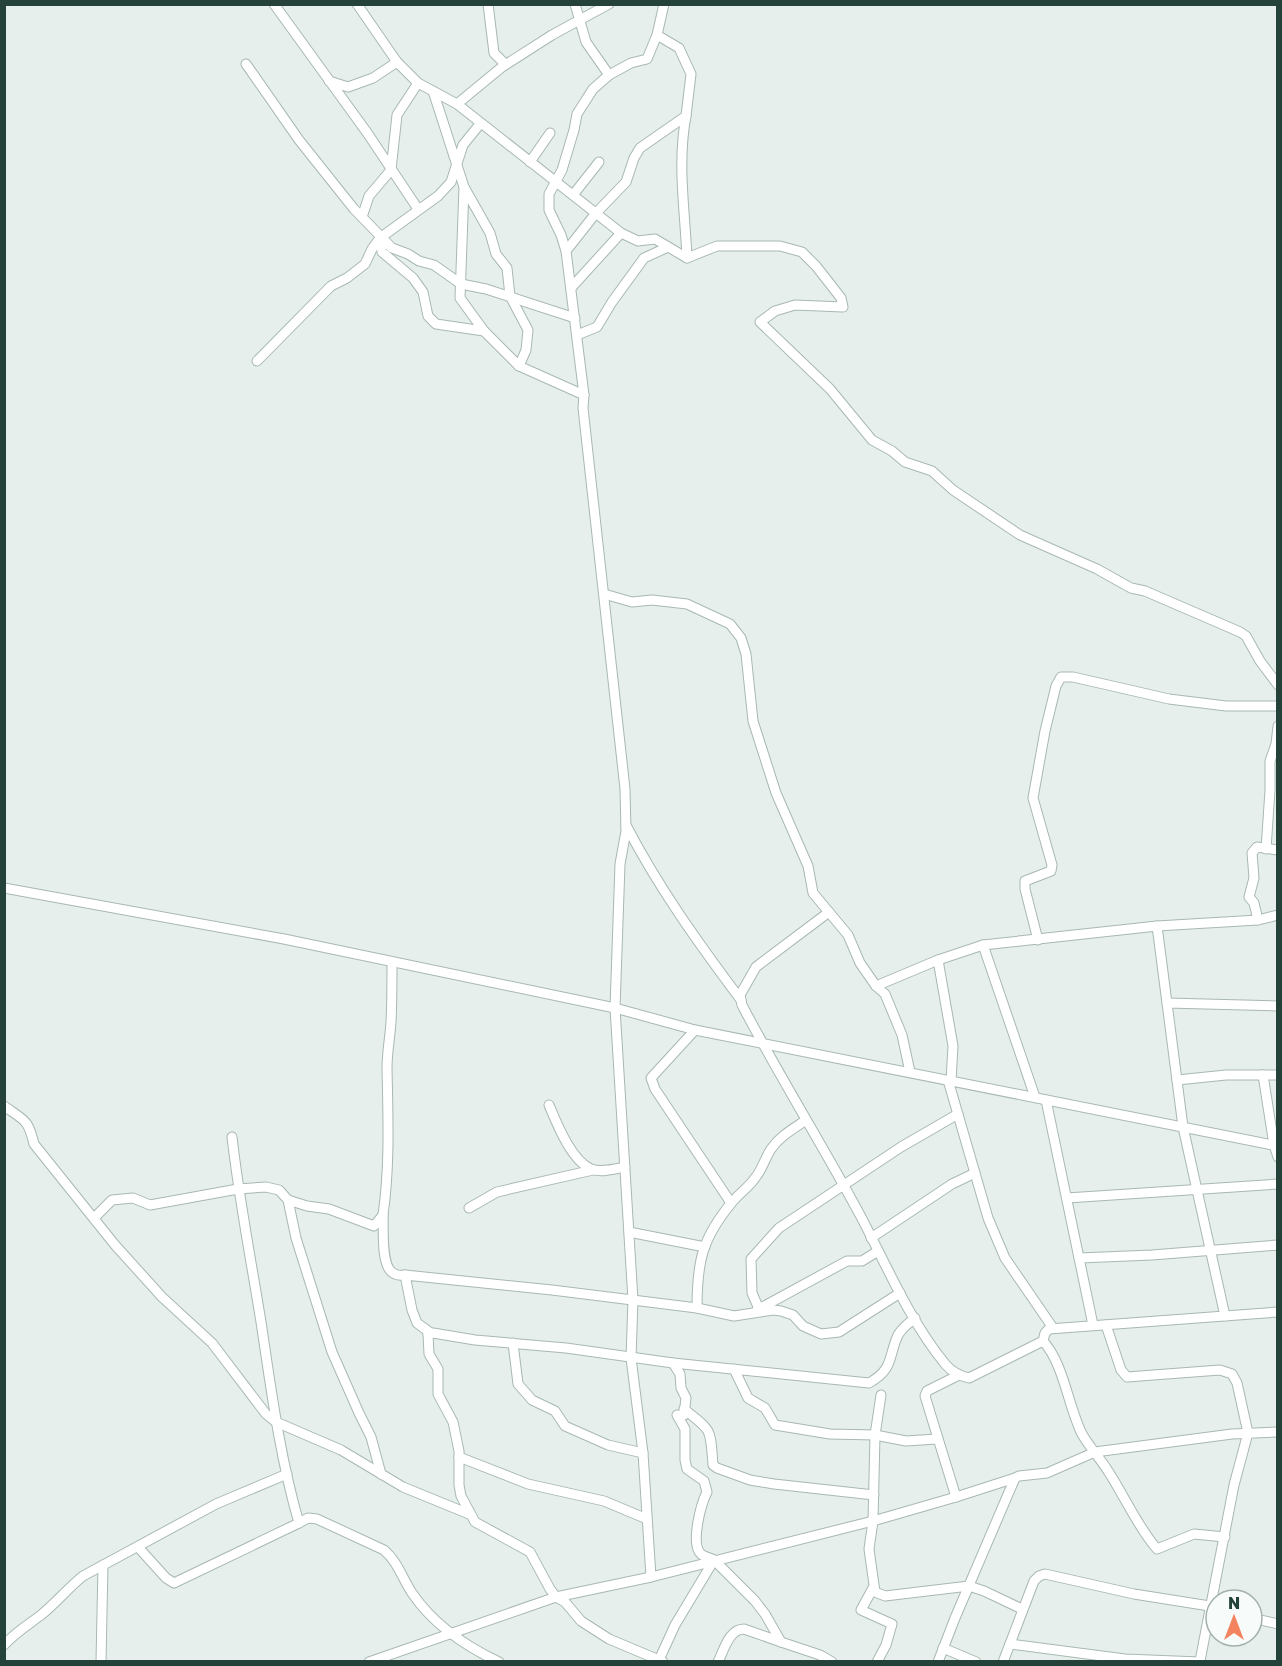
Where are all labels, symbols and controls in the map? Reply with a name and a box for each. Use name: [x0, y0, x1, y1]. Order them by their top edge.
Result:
north arrow: [1204, 1588, 1264, 1648]
text: N: [1228, 1593, 1240, 1613]

